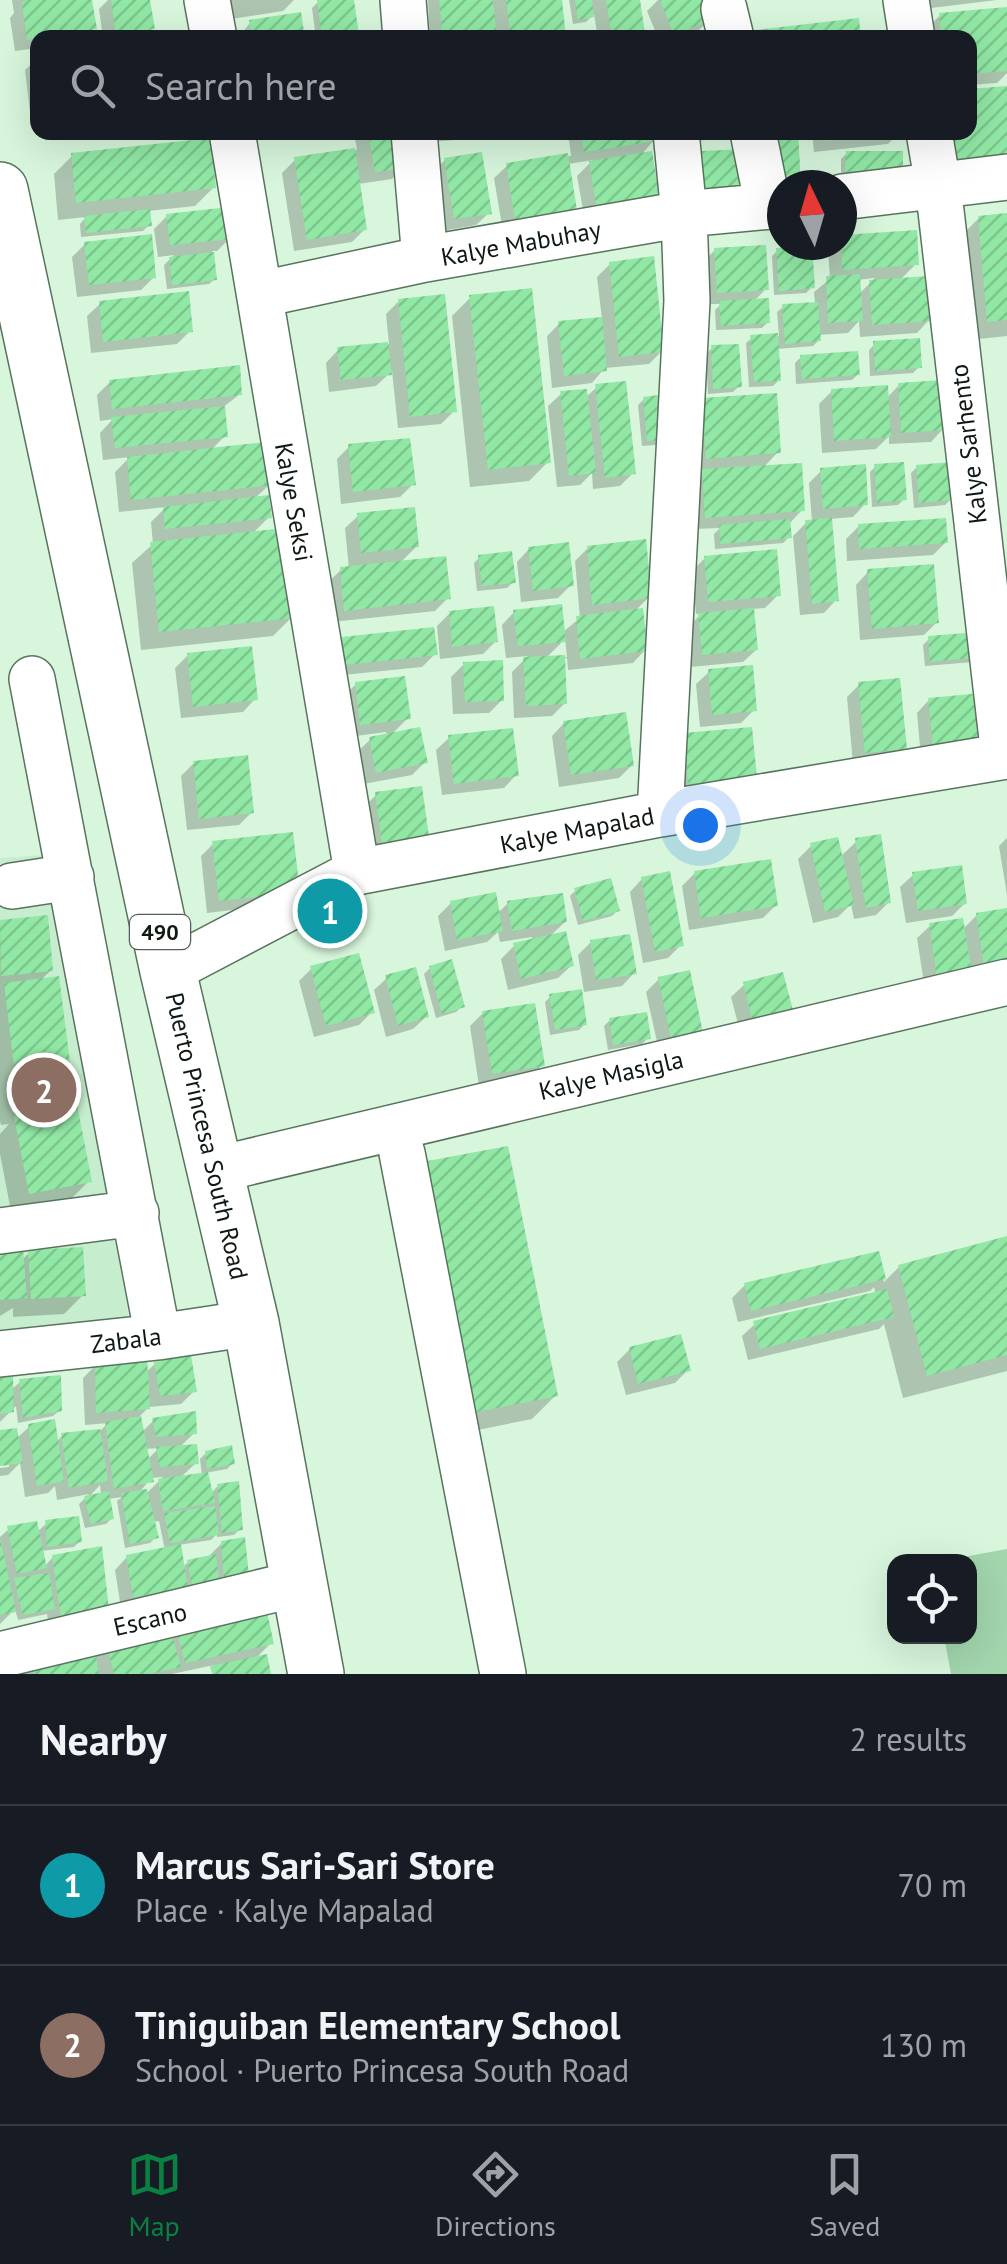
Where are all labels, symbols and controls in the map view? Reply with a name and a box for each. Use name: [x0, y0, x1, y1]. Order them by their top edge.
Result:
search box: [30, 30, 977, 140]
icon: search: [65, 58, 120, 113]
text: Search here: [145, 61, 337, 110]
north arrow: [767, 170, 857, 260]
street label: Kalye Mabuhay: [439, 213, 604, 273]
street label: Kalye Sarhento: [942, 362, 994, 526]
street label: Kalye Seksi: [268, 440, 320, 564]
street label: Kalye Mapalad: [497, 799, 657, 861]
your location: [675, 800, 726, 851]
pin: 1: [298, 874, 362, 948]
road number: 490: [130, 915, 190, 949]
street label: Puerto Princesa South Road: [158, 989, 256, 1283]
street label: Kalye Masigla: [536, 1043, 686, 1107]
pin: 2: [12, 1052, 76, 1128]
street label: Zabala: [89, 1320, 163, 1360]
map controls: [887, 1554, 977, 1644]
button: locate: [887, 1554, 977, 1644]
street label: Escano: [110, 1595, 190, 1643]
text: Nearby: [40, 1712, 167, 1767]
text: 2 results: [849, 1718, 967, 1760]
text: Marcus Sari-Sari Store: [135, 1840, 495, 1889]
text: 1: [63, 1864, 82, 1906]
text: 70 m: [898, 1864, 967, 1906]
text: Place · Kalye Mapalad: [135, 1889, 434, 1931]
text: Tiniguiban Elementary School: [135, 2000, 620, 2049]
text: 2: [63, 2024, 82, 2066]
text: 130 m: [880, 2024, 967, 2066]
text: School · Puerto Princesa South Road: [135, 2049, 629, 2091]
tab: Map: [127, 2147, 182, 2244]
tab: Directions: [435, 2147, 556, 2244]
tab: Saved: [809, 2147, 880, 2244]

